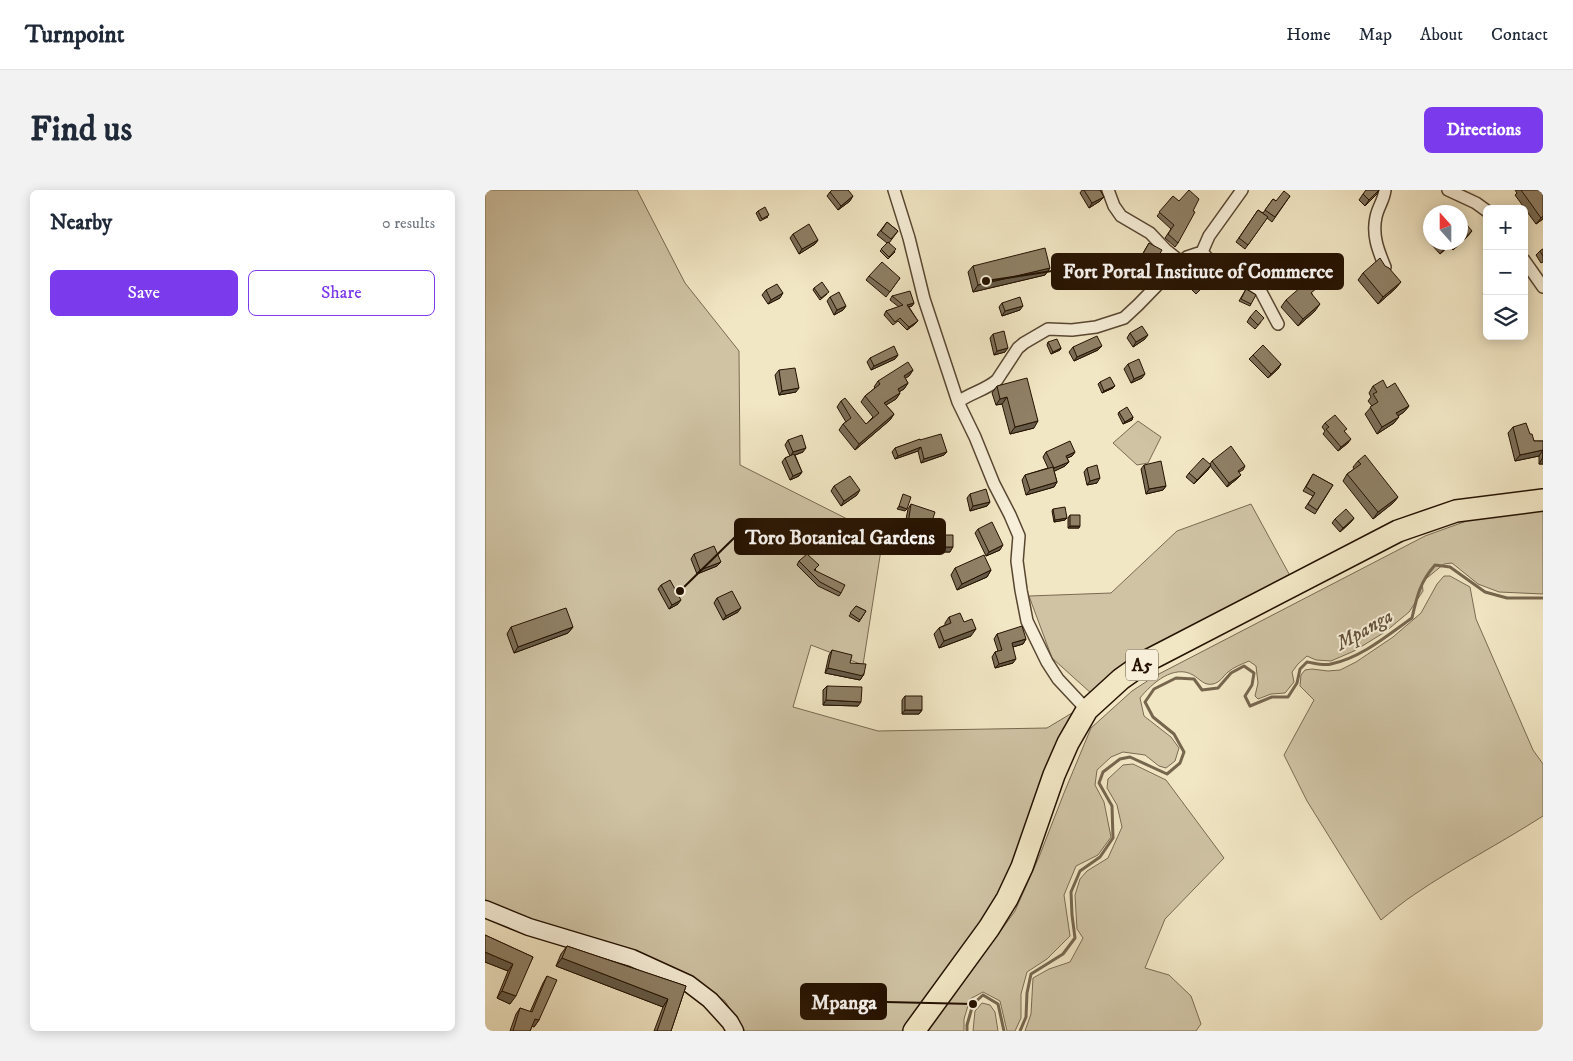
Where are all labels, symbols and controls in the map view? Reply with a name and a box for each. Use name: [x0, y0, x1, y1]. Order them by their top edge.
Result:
text: Turnpoint: [25, 20, 124, 50]
text: Home: [1286, 24, 1331, 46]
text: Map: [1359, 24, 1392, 46]
text: About: [1420, 24, 1463, 46]
text: Contact: [1491, 24, 1548, 46]
button: Directions: [1424, 107, 1543, 153]
text: Find us: [30, 108, 132, 152]
north arrow: [1423, 205, 1468, 250]
map controls: [1483, 205, 1528, 340]
button: +: [1483, 205, 1528, 250]
text: Nearby: [50, 210, 112, 236]
text: 0 results: [382, 213, 435, 233]
button: −: [1483, 250, 1528, 295]
callout: Fort Portal Institute of Commerce: [1052, 254, 1343, 289]
text: Fort Portal Institute of Commerce: [1063, 260, 1334, 285]
button: Save: [50, 270, 238, 316]
button: Share: [248, 270, 435, 316]
button: layers: [1483, 295, 1528, 340]
callout: Toro Botanical Gardens: [735, 519, 945, 554]
text: Toro Botanical Gardens: [744, 526, 935, 551]
water label: Mpanga: [1330, 604, 1398, 658]
road number: A5: [1126, 650, 1158, 680]
callout: Mpanga: [801, 984, 886, 1019]
text: Mpanga: [811, 991, 877, 1016]

